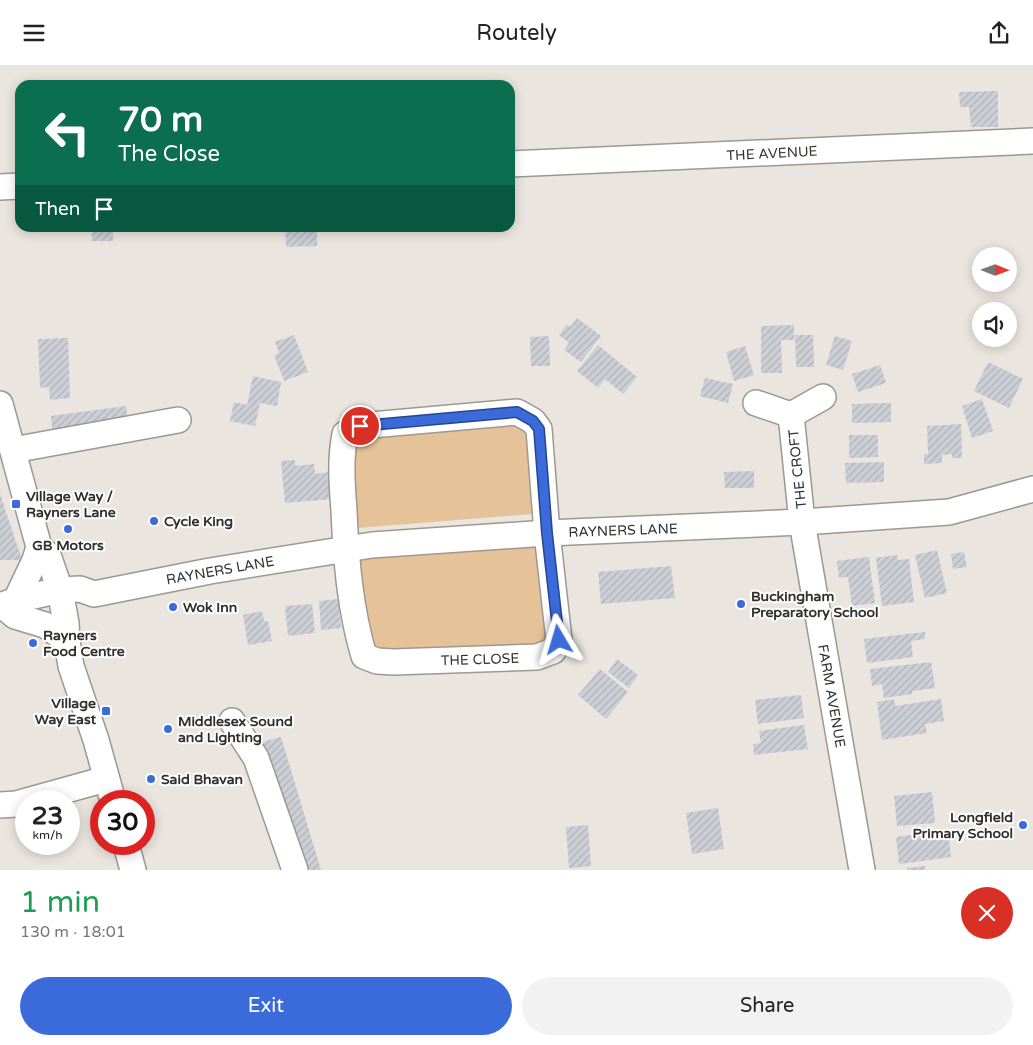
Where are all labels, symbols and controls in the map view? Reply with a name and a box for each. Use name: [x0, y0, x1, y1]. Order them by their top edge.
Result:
icon: menu: [20, 19, 48, 47]
icon: share: [985, 19, 1013, 47]
text: Routely: [476, 20, 557, 46]
text: 70 m: [118, 99, 203, 141]
icon: left: [35, 100, 100, 165]
text: The Close: [118, 141, 220, 167]
street label: THE AVENUE: [726, 143, 818, 164]
icon: arrive: [90, 195, 118, 223]
text: Then: [35, 198, 80, 220]
north arrow: [972, 247, 1018, 293]
map controls: [972, 247, 1017, 347]
button: sound: [972, 302, 1017, 347]
pin: [339, 405, 381, 447]
icon: arrive: [346, 412, 374, 440]
street label: THE CROFT: [785, 428, 810, 510]
place label: Village Way / Rayners Lane: [26, 488, 116, 521]
marker: Village Way / Rayners Lane: [10, 498, 22, 510]
place label: Cycle King: [164, 513, 233, 530]
marker: Cycle King: [148, 515, 160, 527]
street label: RAYNERS LANE: [568, 520, 678, 541]
marker: GB Motors: [62, 523, 74, 535]
place label: GB Motors: [32, 537, 104, 554]
street label: RAYNERS LANE: [165, 553, 275, 588]
place label: Buckingham Preparatory School: [751, 588, 879, 621]
marker: Buckingham Preparatory School: [735, 598, 747, 610]
place label: Wok Inn: [183, 599, 237, 616]
marker: Wok Inn: [167, 601, 179, 613]
position arrow: [532, 613, 584, 665]
place label: Rayners Food Centre: [43, 627, 125, 660]
marker: Rayners Food Centre: [27, 637, 39, 649]
street label: FARM AVENUE: [814, 643, 849, 749]
street label: THE CLOSE: [441, 650, 520, 669]
place label: Village Way East: [35, 695, 97, 728]
marker: Village Way East: [100, 705, 112, 717]
place label: Middlesex Sound and Lighting: [178, 713, 293, 746]
marker: Middlesex Sound and Lighting: [162, 723, 174, 735]
place label: Said Bhavan: [161, 771, 243, 788]
marker: Said Bhavan: [145, 773, 157, 785]
speed limit sign: 30: [90, 790, 155, 855]
text: 23: [32, 801, 63, 831]
place label: Longfield Primary School: [912, 809, 1013, 842]
marker: Longfield Primary School: [1017, 819, 1029, 831]
text: km/h: [32, 828, 63, 842]
text: 1 min: [20, 884, 100, 921]
button: close: [961, 887, 1013, 939]
text: 130 m · 18:01: [20, 922, 126, 942]
button: Exit: [20, 977, 512, 1035]
button: Share: [522, 977, 1013, 1035]

